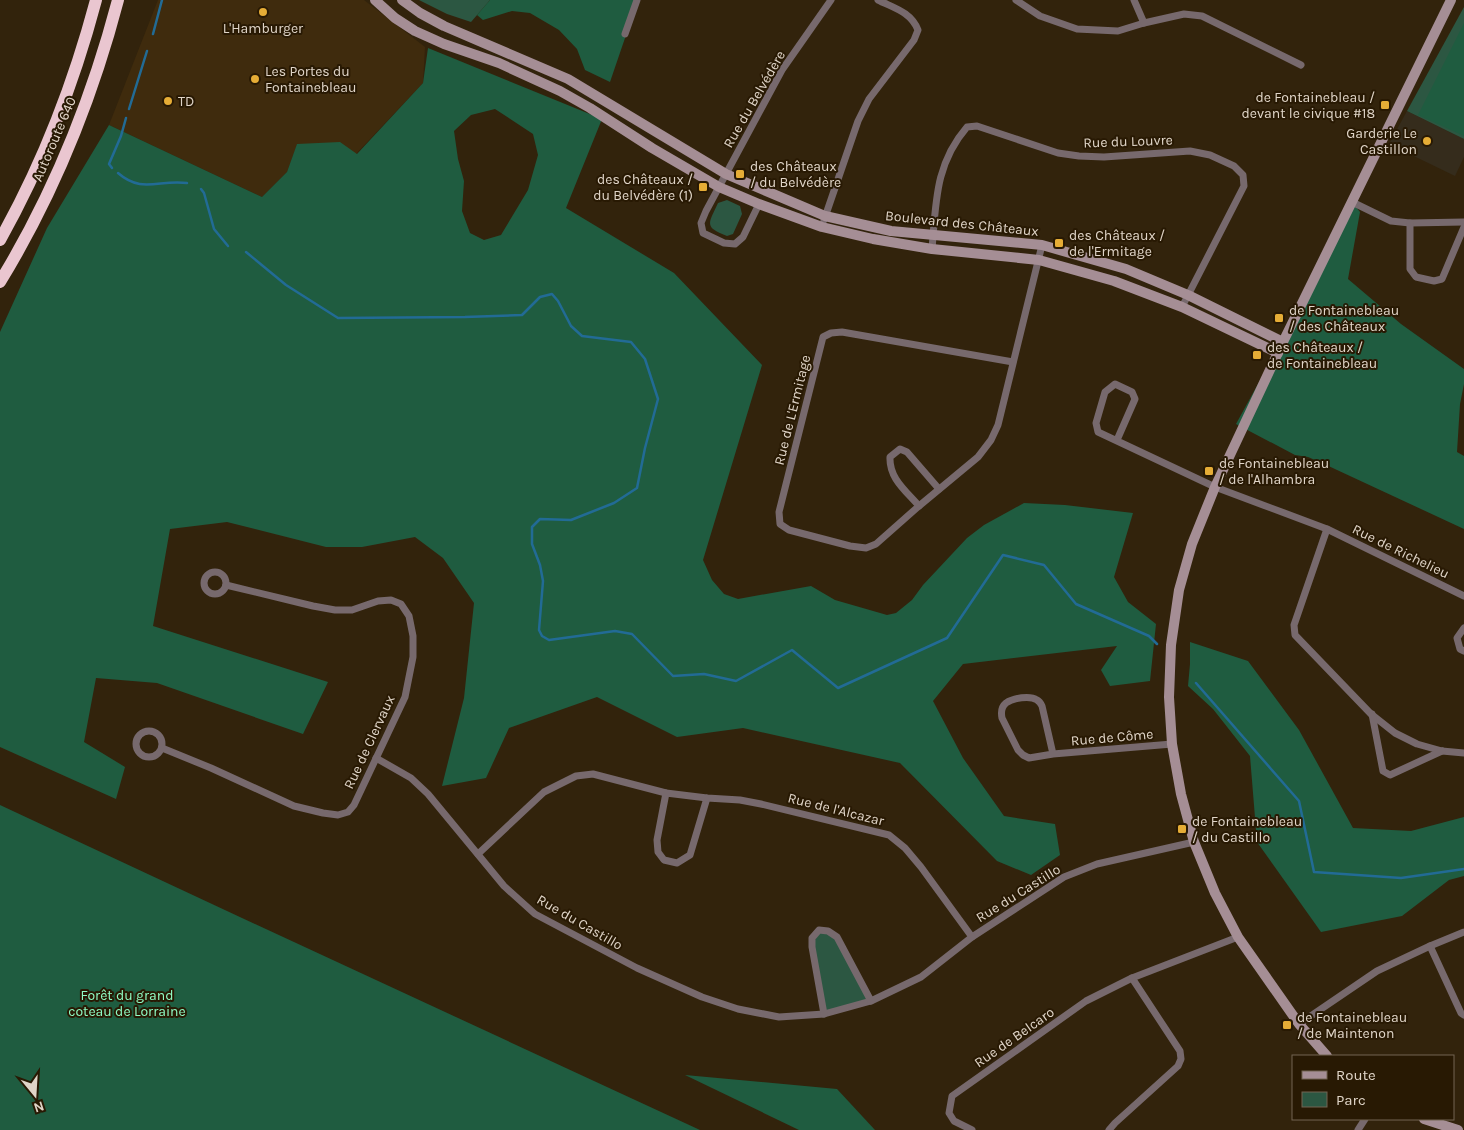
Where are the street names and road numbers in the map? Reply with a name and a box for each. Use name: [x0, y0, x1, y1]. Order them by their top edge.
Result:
street label: Rue du Belvédère: [720, 48, 789, 151]
street label: Autoroute 640: [29, 94, 80, 184]
street label: Rue du Louvre: [1083, 131, 1173, 152]
street label: Boulevard des Châteaux: [884, 207, 1039, 240]
street label: Rue de L'Ermitage: [771, 353, 814, 467]
street label: Rue de Richelieu: [1350, 521, 1452, 582]
street label: Rue de Clervaux: [340, 693, 399, 792]
street label: Rue de Côme: [1070, 725, 1154, 750]
street label: Rue de l'Alcazar: [786, 789, 887, 830]
street label: Rue du Castillo: [973, 861, 1064, 926]
street label: Rue du Castillo: [534, 891, 626, 954]
street label: Rue de Belcaro: [971, 1004, 1058, 1071]

